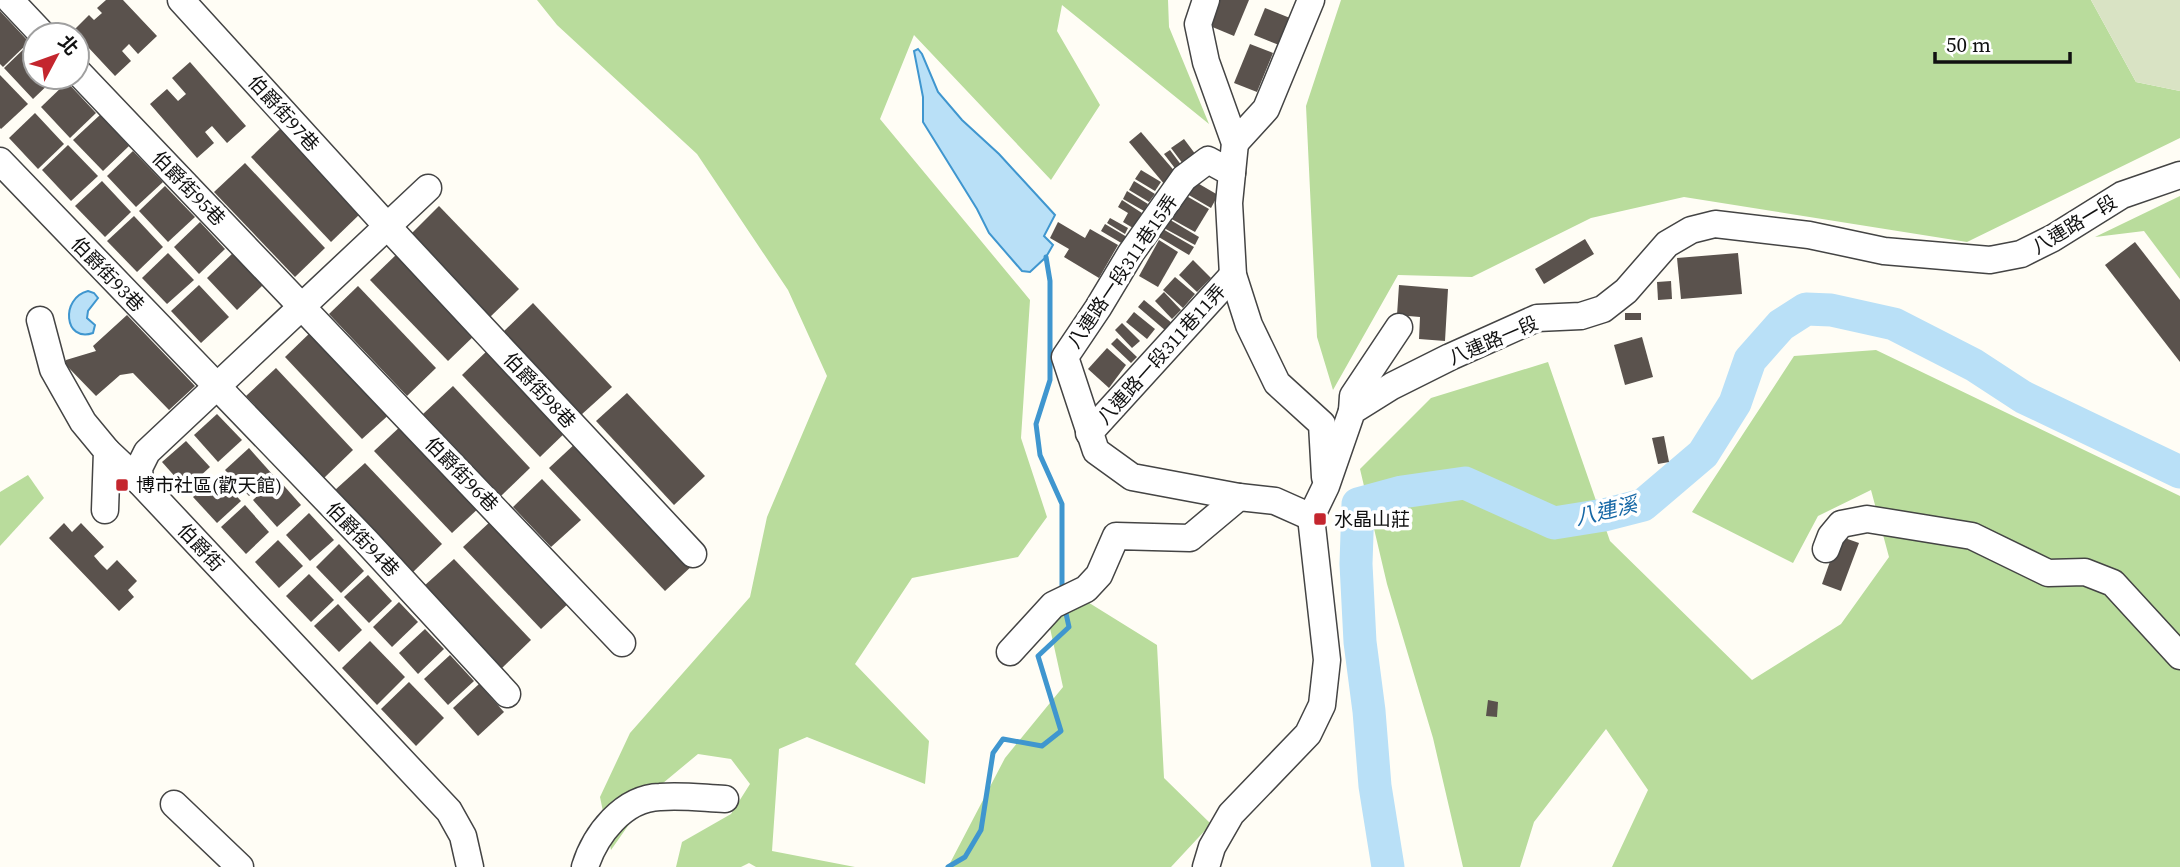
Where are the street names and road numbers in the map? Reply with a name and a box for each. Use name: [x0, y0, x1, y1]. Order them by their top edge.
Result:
street label: 伯爵街97巷: [243, 69, 325, 157]
street label: 伯爵街95巷: [147, 145, 231, 231]
street label: 八連路一段: [2027, 188, 2121, 260]
street label: 八連路一段311巷15弄: [1061, 189, 1183, 353]
street label: 伯爵街93巷: [66, 231, 150, 317]
street label: 八連路一段311巷11弄: [1091, 278, 1231, 430]
street label: 八連路一段: [1444, 309, 1542, 371]
street label: 伯爵街98巷: [498, 346, 582, 434]
street label: 伯爵街96巷: [420, 431, 504, 517]
street label: 伯爵街94巷: [321, 496, 405, 582]
street label: 伯爵街: [172, 517, 230, 577]

